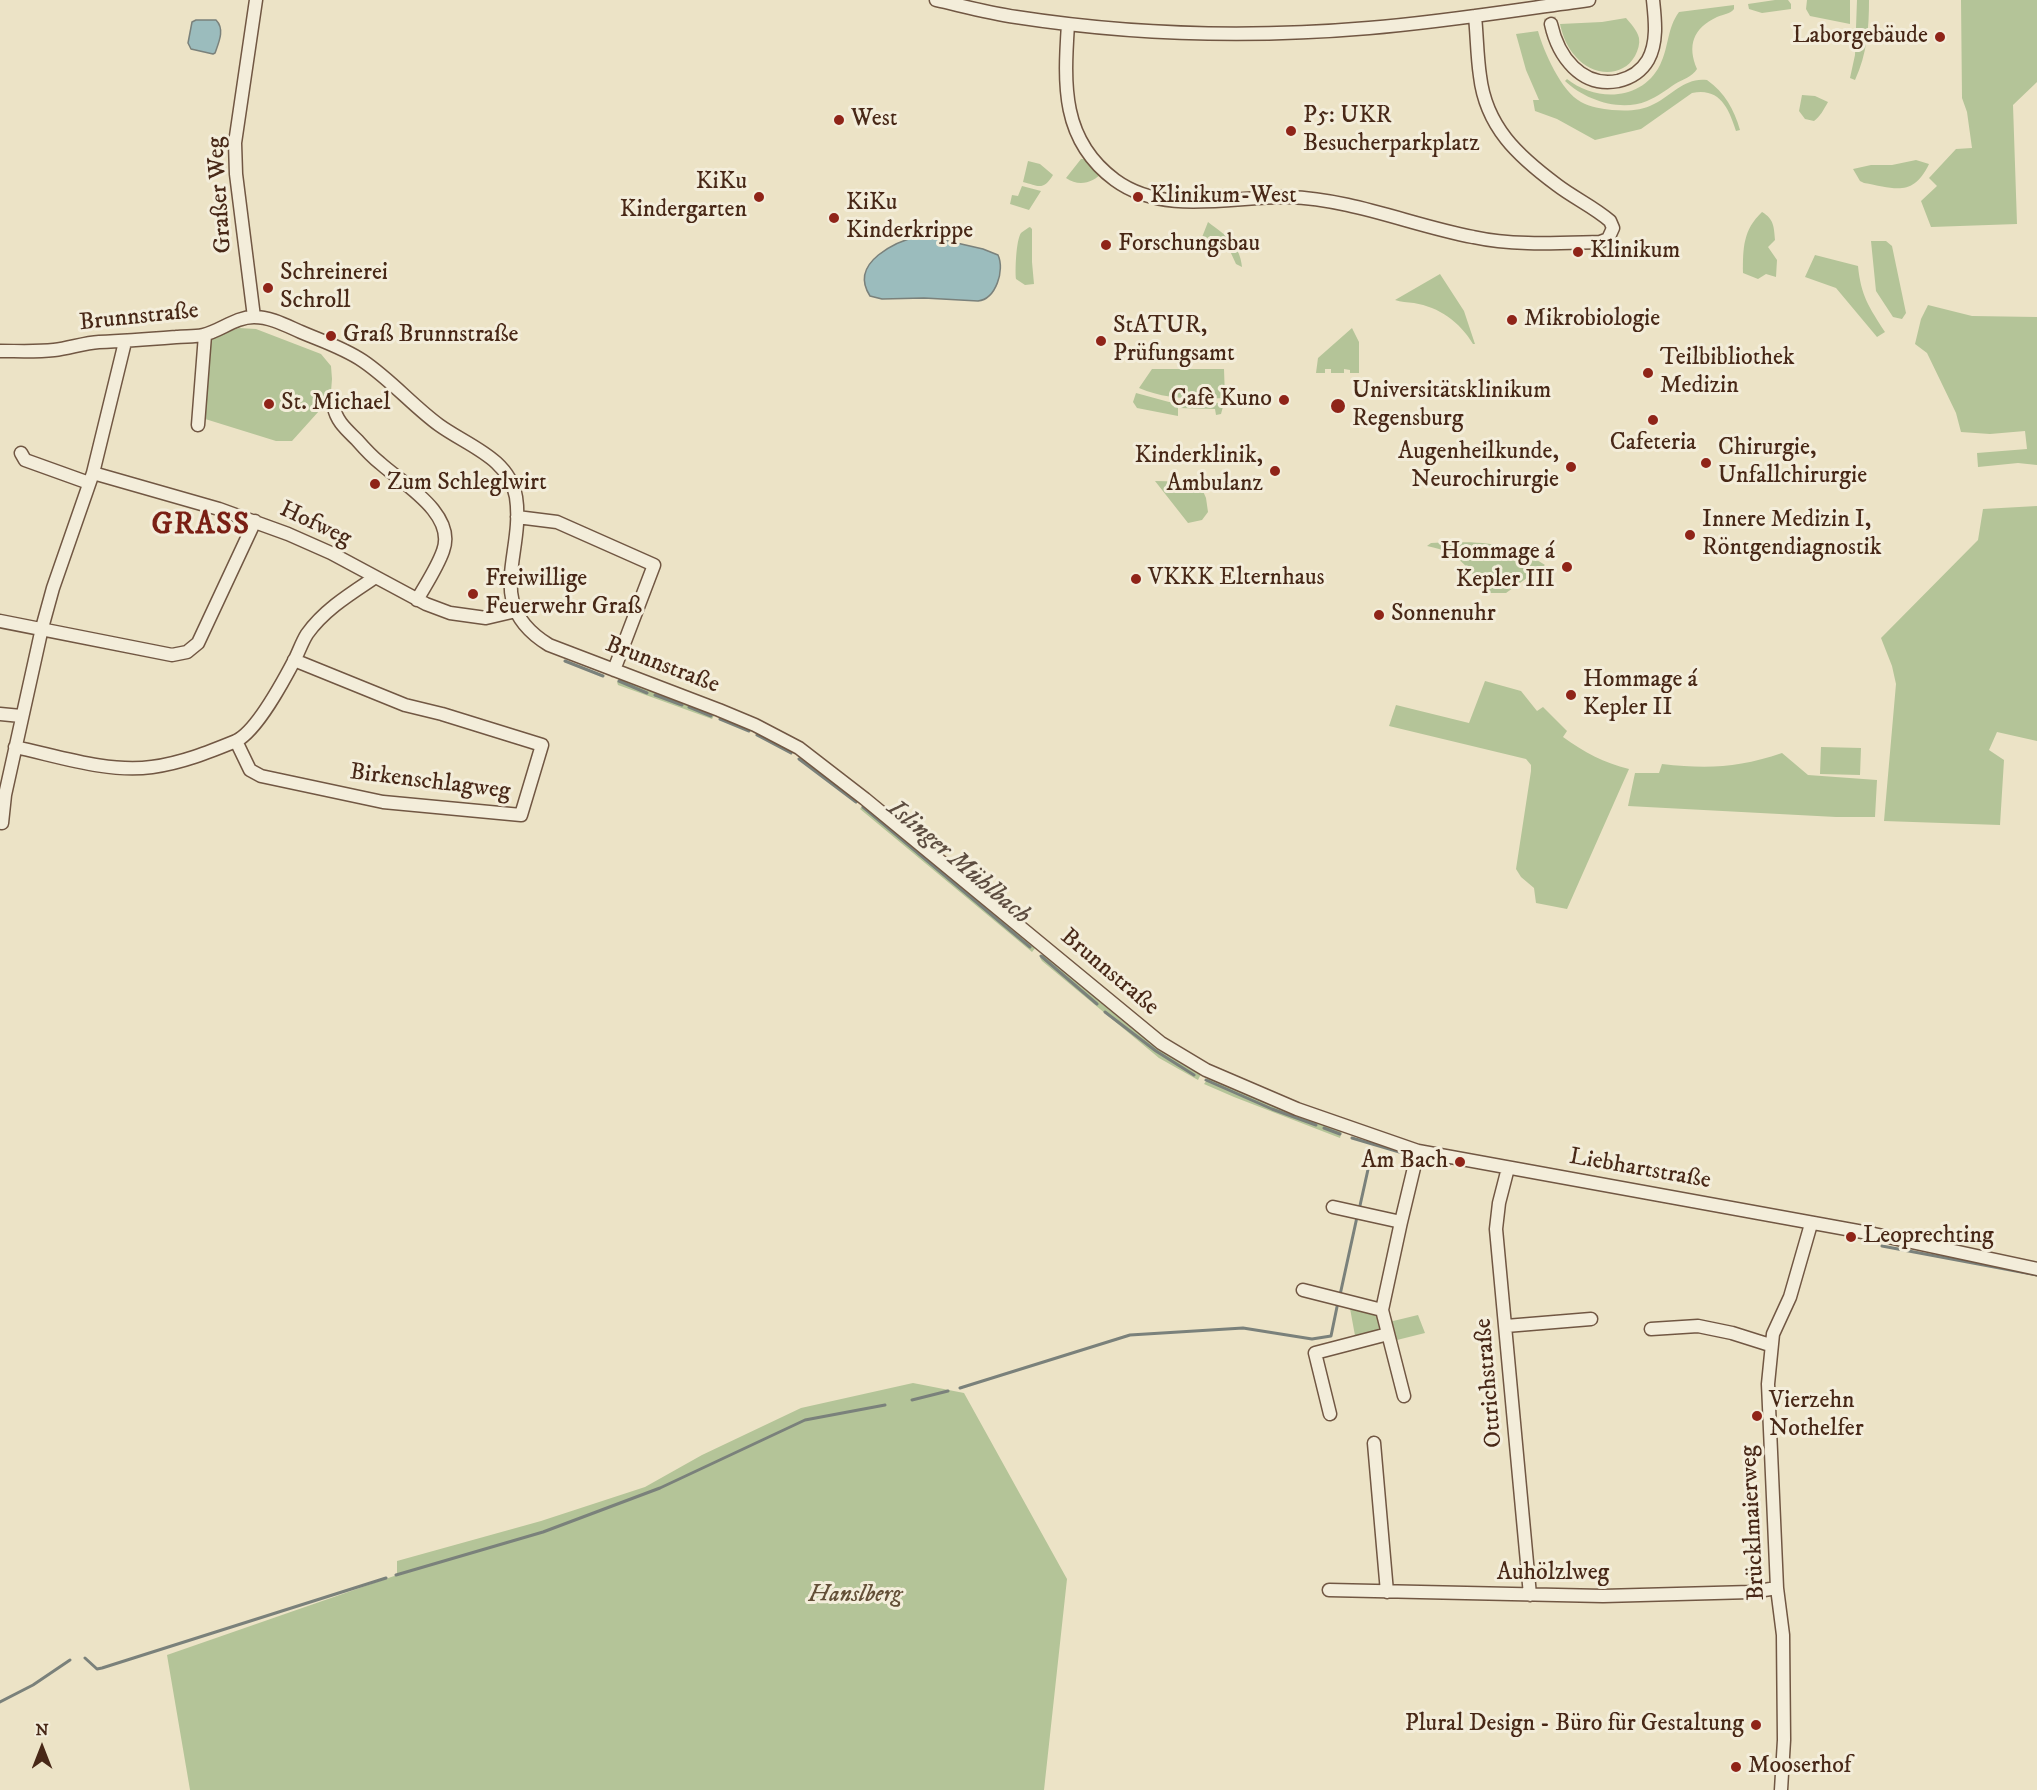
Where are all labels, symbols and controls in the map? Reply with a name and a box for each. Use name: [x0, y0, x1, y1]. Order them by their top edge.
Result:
place label: Laborgebäude: [1792, 23, 1928, 51]
marker: Laborgebäude: [1933, 30, 1947, 44]
place label: P5: UKR Besucherparkplatz: [1303, 103, 1480, 159]
place label: West: [851, 106, 897, 134]
marker: West: [832, 113, 846, 127]
marker: P5: UKR Besucherparkplatz: [1284, 124, 1298, 138]
street label: Graßer Weg: [203, 136, 239, 254]
place label: KiKu Kindergarten: [620, 169, 747, 225]
place label: Klinikum-West: [1150, 183, 1297, 211]
marker: KiKu Kindergarten: [752, 190, 766, 204]
place label: KiKu Kinderkrippe: [846, 190, 973, 246]
marker: Klinikum-West: [1131, 190, 1145, 204]
marker: KiKu Kinderkrippe: [827, 211, 841, 225]
place label: Forschungsbau: [1118, 231, 1260, 259]
marker: Forschungsbau: [1099, 238, 1113, 252]
place label: Klinikum: [1590, 238, 1680, 266]
marker: Klinikum: [1571, 245, 1585, 259]
place label: Schreinerei Schroll: [280, 260, 388, 316]
marker: Schreinerei Schroll: [261, 281, 275, 295]
street label: Brunnstraße: [78, 297, 200, 339]
place label: Mikrobiologie: [1524, 306, 1660, 334]
place label: StATUR, Prüfungsamt: [1113, 313, 1235, 369]
marker: Mikrobiologie: [1505, 313, 1519, 327]
place label: Graß Brunnstraße: [343, 322, 518, 350]
marker: Graß Brunnstraße: [324, 329, 338, 343]
marker: StATUR, Prüfungsamt: [1094, 334, 1108, 348]
place label: Teilbibliothek Medizin: [1660, 345, 1795, 401]
marker: Teilbibliothek Medizin: [1641, 366, 1655, 380]
place label: Universitätsklinikum Regensburg: [1352, 378, 1551, 434]
place label: Cafè Kuno: [1171, 386, 1272, 414]
place label: St. Michael: [281, 390, 390, 418]
marker: Cafè Kuno: [1277, 393, 1291, 407]
marker: St. Michael: [262, 397, 276, 411]
marker: Universitätsklinikum Regensburg: [1329, 397, 1347, 415]
marker: Cafeteria: [1646, 413, 1660, 427]
place label: Cafeteria: [1610, 430, 1696, 458]
place label: Chirurgie, Unfallchirurgie: [1718, 435, 1867, 491]
place label: Augenheilkunde, Neurochirurgie: [1398, 439, 1559, 495]
place label: Kinderklinik, Ambulanz: [1134, 443, 1263, 499]
marker: Chirurgie, Unfallchirurgie: [1699, 456, 1713, 470]
marker: Augenheilkunde, Neurochirurgie: [1564, 460, 1578, 474]
marker: Kinderklinik, Ambulanz: [1268, 464, 1282, 478]
place label: Zum Schleglwirt: [387, 470, 547, 498]
marker: Zum Schleglwirt: [368, 477, 382, 491]
street label: Hofweg: [274, 496, 356, 554]
place label: Innere Medizin I, Röntgendiagnostik: [1702, 507, 1882, 563]
district label: GRASS: [152, 509, 250, 545]
marker: Innere Medizin I, Röntgendiagnostik: [1683, 528, 1697, 542]
place label: Hommage á Kepler III: [1440, 539, 1555, 595]
marker: Hommage á Kepler III: [1560, 560, 1574, 574]
place label: VKKK Elternhaus: [1148, 565, 1325, 593]
place label: Freiwillige Feuerwehr Graß: [485, 566, 642, 622]
marker: VKKK Elternhaus: [1129, 572, 1143, 586]
marker: Freiwillige Feuerwehr Graß: [466, 587, 480, 601]
place label: Sonnenuhr: [1391, 601, 1496, 629]
marker: Sonnenuhr: [1372, 608, 1386, 622]
street label: Brunnstraße: [601, 631, 723, 701]
place label: Hommage á Kepler II: [1583, 667, 1698, 723]
marker: Hommage á Kepler II: [1564, 688, 1578, 702]
street label: Birkenschlagweg: [348, 759, 512, 807]
water label: Islinger Mühlbach: [880, 794, 1036, 932]
street label: Brunnstraße: [1054, 923, 1164, 1023]
street label: Liebhartstraße: [1567, 1143, 1713, 1197]
place label: Am Bach: [1361, 1148, 1448, 1176]
marker: Am Bach: [1453, 1155, 1467, 1169]
place label: Leoprechting: [1863, 1223, 1994, 1251]
marker: Leoprechting: [1844, 1230, 1858, 1244]
street label: Ottrichstraße: [1470, 1317, 1510, 1449]
place label: Vierzehn Nothelfer: [1769, 1388, 1864, 1444]
marker: Vierzehn Nothelfer: [1750, 1409, 1764, 1423]
street label: Brücklmaierweg: [1736, 1445, 1772, 1601]
street label: Auhölzlweg: [1497, 1560, 1609, 1588]
park label: Hanslberg: [808, 1582, 902, 1610]
place label: Plural Design - Büro für Gestaltung: [1405, 1711, 1744, 1739]
north arrow: [12, 1718, 72, 1778]
marker: Plural Design - Büro für Gestaltung: [1749, 1718, 1763, 1732]
text: N: [35, 1720, 49, 1740]
place label: Mooserhof: [1748, 1753, 1851, 1781]
marker: Mooserhof: [1729, 1760, 1743, 1774]

